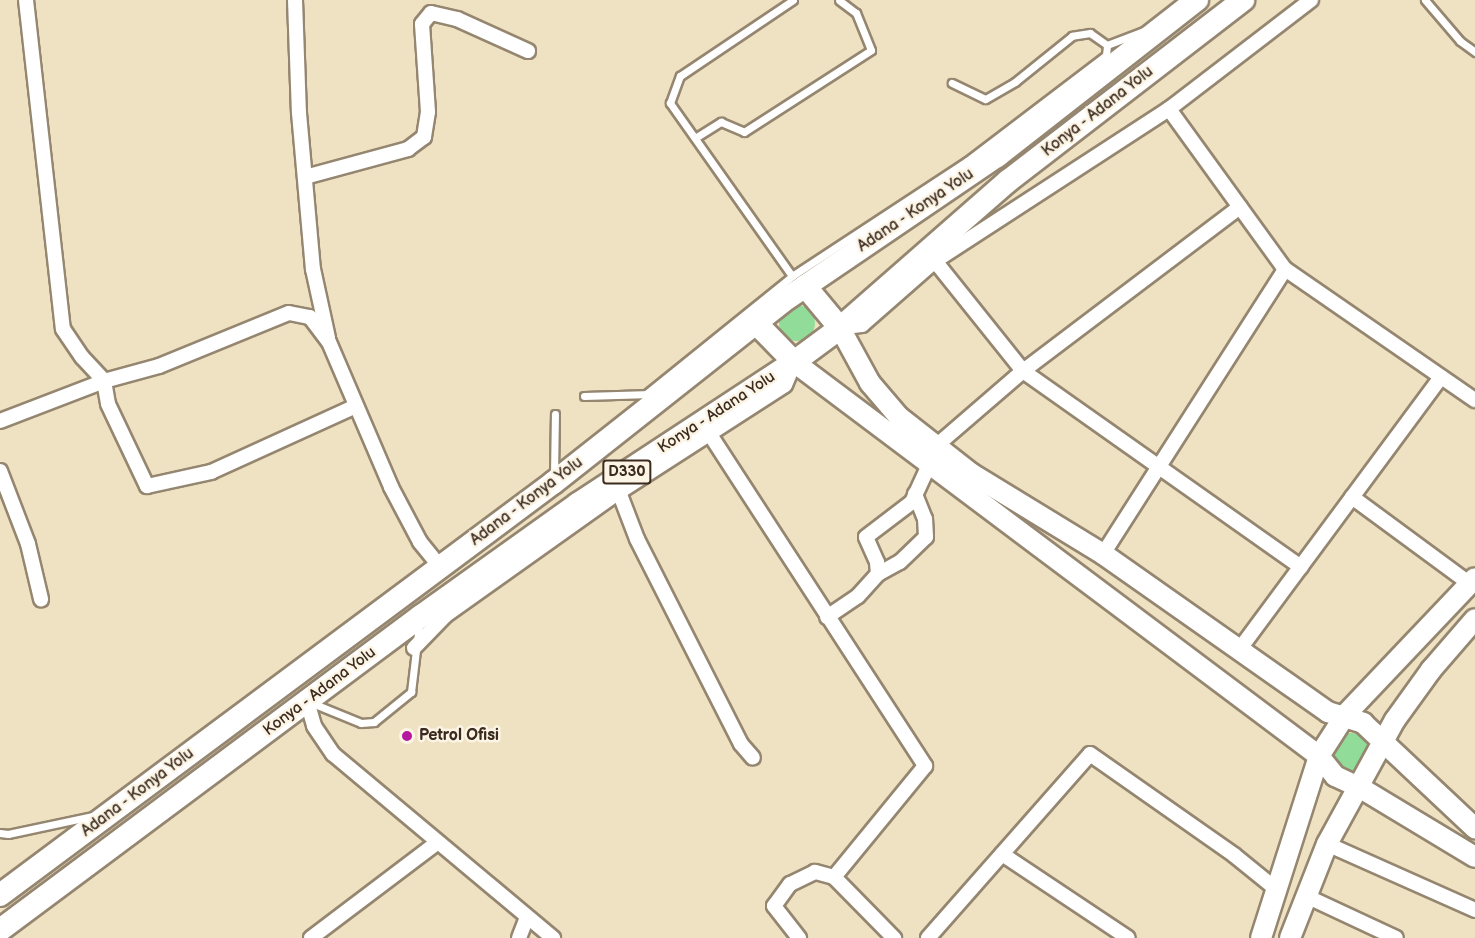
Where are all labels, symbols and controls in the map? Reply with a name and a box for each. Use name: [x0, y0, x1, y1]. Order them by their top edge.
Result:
street label: Konya - Adana Yolu: [1038, 62, 1158, 162]
street label: Adana - Konya Yolu: [853, 164, 979, 258]
street label: Konya - Adana Yolu: [654, 367, 780, 459]
street label: Adana - Konya Yolu: [466, 453, 588, 551]
road number: D330: [602, 460, 652, 484]
street label: Konya - Adana Yolu: [259, 643, 381, 741]
place label: Petrol Ofisi: [419, 726, 499, 746]
marker: Petrol Ofisi: [400, 729, 414, 743]
street label: Adana - Konya Yolu: [77, 744, 199, 842]

